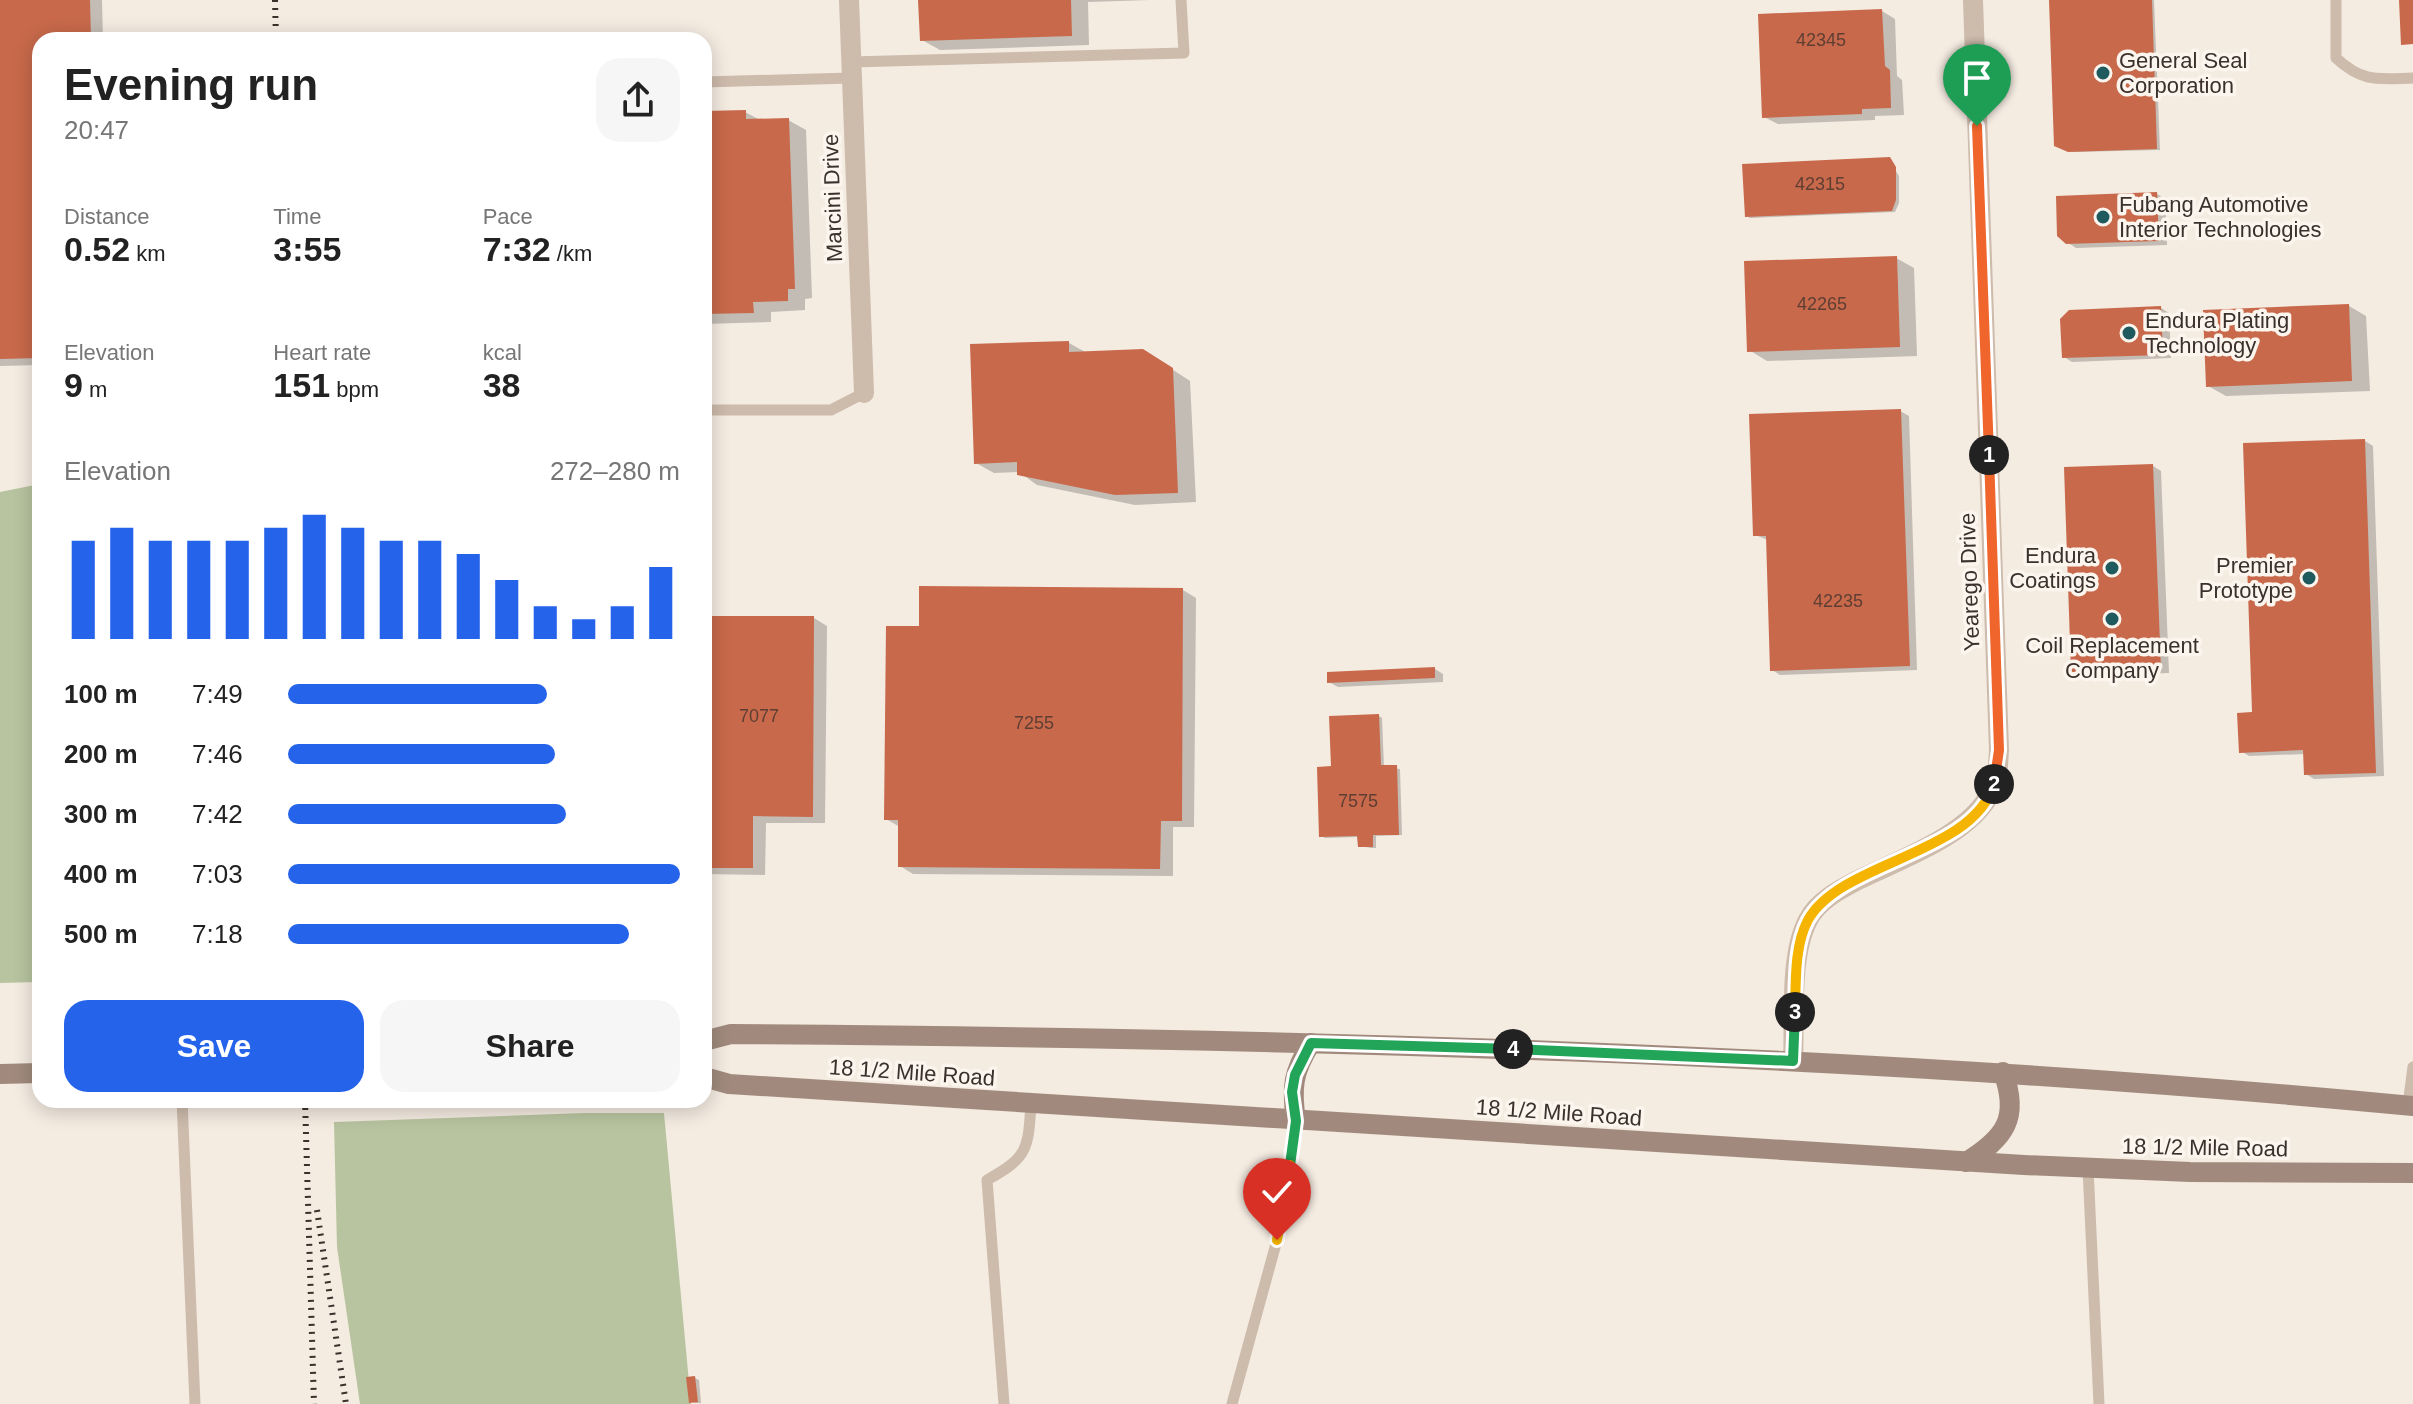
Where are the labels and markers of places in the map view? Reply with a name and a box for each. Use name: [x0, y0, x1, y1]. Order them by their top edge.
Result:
pin: [1943, 44, 2011, 126]
place label: General Seal Corporation: [2119, 48, 2247, 98]
marker: General Seal Corporation: [2094, 64, 2112, 82]
place label: Fubang Automotive Interior Technologies: [2119, 192, 2322, 242]
marker: Fubang Automotive Interior Technologies: [2094, 208, 2112, 226]
place label: Endura Plating Technology: [2145, 308, 2289, 358]
marker: Endura Plating Technology: [2120, 324, 2138, 342]
pin: 1: [1969, 435, 2009, 475]
place label: Endura Coatings: [2009, 543, 2097, 593]
place label: Premier Prototype: [2199, 553, 2293, 603]
marker: Endura Coatings: [2103, 559, 2121, 577]
marker: Premier Prototype: [2300, 569, 2318, 587]
marker: Coil Replacement Company: [2103, 610, 2121, 628]
place label: Coil Replacement Company: [2025, 633, 2199, 683]
pin: 2: [1974, 764, 2014, 804]
pin: 3: [1775, 992, 1815, 1032]
pin: 4: [1493, 1029, 1533, 1069]
pin: [1243, 1158, 1311, 1240]

